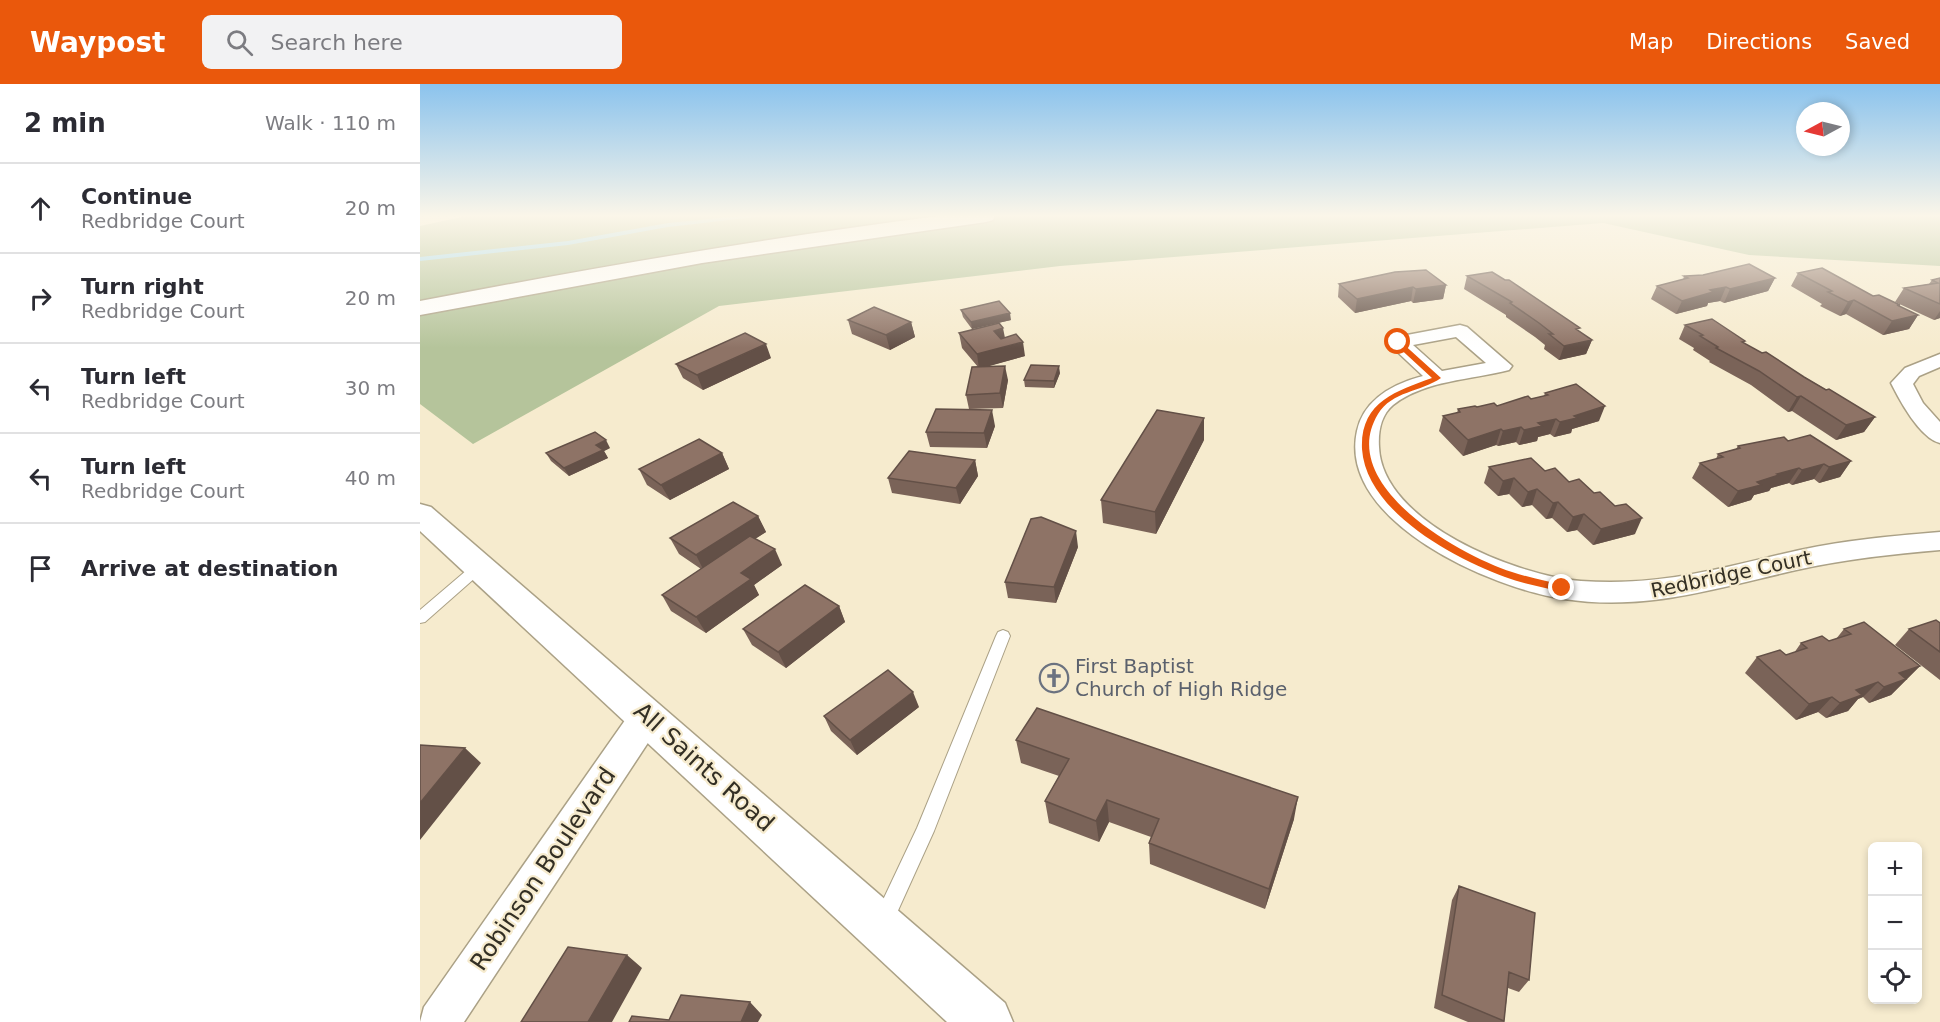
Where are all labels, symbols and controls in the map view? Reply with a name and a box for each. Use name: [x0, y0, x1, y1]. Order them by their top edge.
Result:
search box: [202, 15, 622, 69]
text: Waypost: [30, 26, 166, 59]
icon: search: [223, 26, 256, 59]
text: Search here: [271, 30, 403, 55]
text: Map: [1629, 30, 1673, 54]
text: Directions: [1706, 30, 1812, 54]
text: Saved: [1845, 30, 1910, 54]
north arrow: [1796, 102, 1850, 156]
text: 2 min: [24, 108, 106, 138]
text: Walk · 110 m: [265, 111, 396, 135]
text: Continue: [81, 184, 192, 209]
icon: ahead: [24, 192, 57, 225]
text: 20 m: [345, 196, 396, 220]
text: Redbridge Court: [81, 209, 244, 233]
text: Turn right: [81, 274, 204, 299]
icon: right: [24, 282, 57, 315]
text: 20 m: [345, 286, 396, 310]
text: Redbridge Court: [81, 299, 244, 323]
route start: [1384, 328, 1410, 354]
text: Turn left: [81, 364, 186, 389]
icon: left: [24, 372, 57, 405]
text: 30 m: [345, 376, 396, 400]
text: Redbridge Court: [81, 389, 244, 413]
text: Turn left: [81, 454, 186, 479]
icon: left: [24, 462, 57, 495]
text: 40 m: [345, 466, 396, 490]
text: Redbridge Court: [81, 479, 244, 503]
street label: Redbridge Court: [1649, 545, 1814, 603]
icon: arrive: [24, 552, 57, 585]
text: Arrive at destination: [81, 556, 338, 581]
route end: [1548, 574, 1574, 600]
place label: First Baptist Church of High Ridge: [1075, 654, 1287, 701]
church icon: First Baptist Church of High Ridge: [1038, 662, 1070, 694]
street label: All Saints Road: [628, 697, 780, 837]
street label: Robinson Boulevard: [465, 762, 621, 976]
map controls: [1868, 842, 1922, 1004]
button: +: [1868, 842, 1922, 896]
button: −: [1868, 896, 1922, 950]
button: locate: [1868, 950, 1922, 1004]

